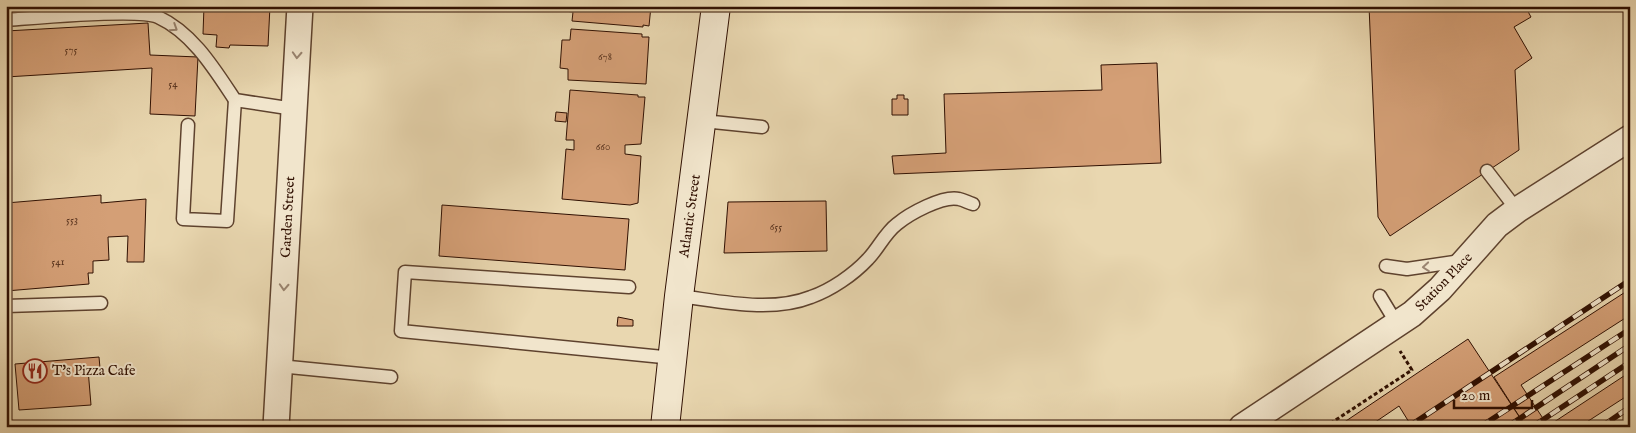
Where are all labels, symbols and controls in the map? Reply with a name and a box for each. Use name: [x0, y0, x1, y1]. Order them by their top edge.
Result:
one-way arrow: [169, 21, 178, 31]
house number: 575: [64, 43, 78, 57]
house number: 678: [598, 50, 612, 64]
one-way arrow: [292, 51, 303, 59]
house number: 54: [168, 77, 178, 91]
house number: 660: [596, 140, 610, 154]
street label: Atlantic Street: [675, 173, 705, 260]
street label: Garden Street: [277, 176, 299, 258]
house number: 553: [66, 213, 78, 227]
house number: 655: [770, 220, 782, 234]
street label: Station Place: [1411, 248, 1477, 315]
house number: 541: [51, 255, 65, 269]
one-way arrow: [1422, 262, 1430, 273]
one-way arrow: [278, 283, 289, 291]
restaurant icon: T's Pizza Cafe: [22, 358, 48, 384]
place label: T's Pizza Cafe: [52, 362, 136, 380]
scale bar: [1454, 378, 1531, 410]
text: 20 m: [1461, 386, 1491, 405]

